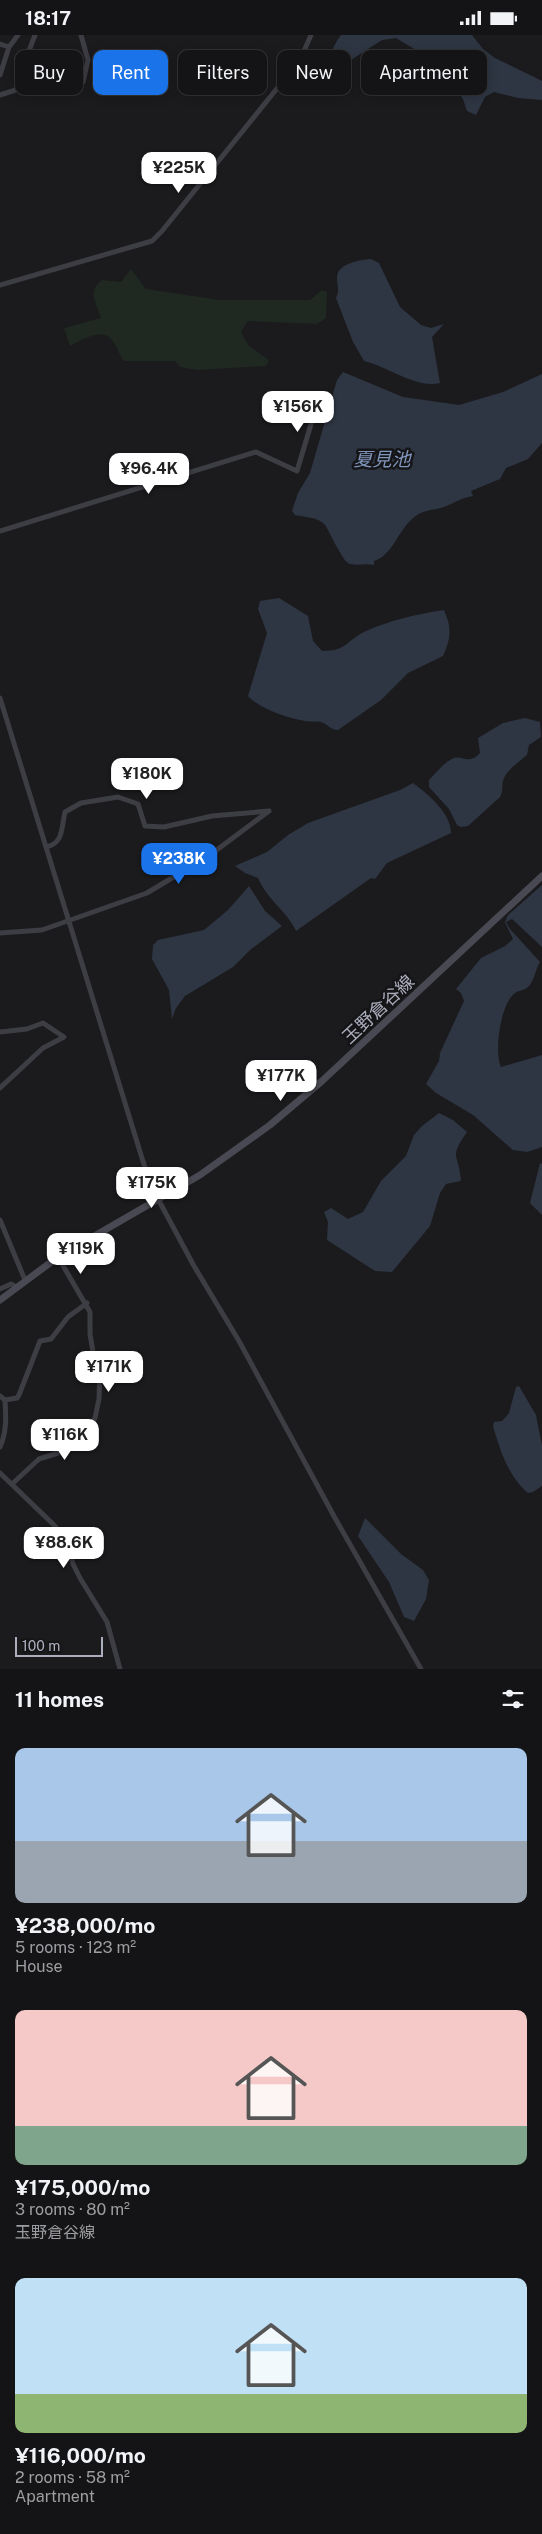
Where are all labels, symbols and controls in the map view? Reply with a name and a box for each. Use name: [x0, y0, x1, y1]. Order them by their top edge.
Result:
text: 18:17: [25, 7, 71, 29]
chip: Buy: [15, 50, 83, 95]
chip: Rent: [93, 50, 168, 95]
chip: Filters: [178, 50, 267, 95]
chip: New: [277, 50, 351, 95]
chip: Apartment: [361, 50, 487, 95]
pin: ¥225K: [144, 151, 214, 194]
text: ¥225K: [152, 158, 206, 177]
pin: ¥156K: [263, 391, 333, 433]
text: ¥156K: [273, 397, 323, 416]
water label: 夏見池: [353, 448, 412, 470]
pin: ¥96.4K: [108, 453, 190, 495]
text: ¥96.4K: [120, 459, 178, 478]
pin: ¥180K: [112, 757, 182, 800]
text: ¥180K: [122, 764, 172, 783]
pin: ¥238K: [144, 843, 214, 885]
text: ¥238K: [152, 849, 206, 868]
street label: 玉野倉谷線: [338, 971, 418, 1047]
pin: ¥177K: [246, 1059, 316, 1102]
text: ¥177K: [257, 1066, 306, 1085]
pin: ¥175K: [117, 1167, 187, 1209]
text: ¥175K: [127, 1173, 177, 1192]
pin: ¥119K: [46, 1233, 116, 1275]
text: ¥119K: [58, 1239, 104, 1258]
pin: ¥171K: [74, 1351, 144, 1393]
text: ¥171K: [86, 1357, 132, 1376]
pin: ¥116K: [30, 1419, 100, 1461]
text: ¥116K: [42, 1425, 88, 1444]
pin: ¥88.6K: [23, 1527, 105, 1569]
text: ¥88.6K: [35, 1533, 93, 1552]
scale bar: [15, 1634, 102, 1657]
text: 100 m: [22, 1638, 60, 1654]
icon: filters: [499, 1685, 527, 1713]
text: 11 homes: [15, 1687, 104, 1712]
icon: home: [226, 1780, 316, 1870]
text: ¥238,000/mo: [15, 1913, 155, 1938]
text: 5 rooms · 123 m²: [15, 1938, 136, 1957]
text: House: [15, 1957, 63, 1976]
icon: home: [226, 2043, 316, 2133]
text: ¥175,000/mo: [15, 2175, 150, 2200]
text: 3 rooms · 80 m²: [15, 2200, 130, 2219]
text: 玉野倉谷線: [15, 2223, 95, 2242]
icon: home: [226, 2310, 316, 2400]
text: ¥116,000/mo: [15, 2443, 146, 2468]
text: 2 rooms · 58 m²: [15, 2468, 130, 2487]
text: Apartment: [15, 2487, 95, 2506]

